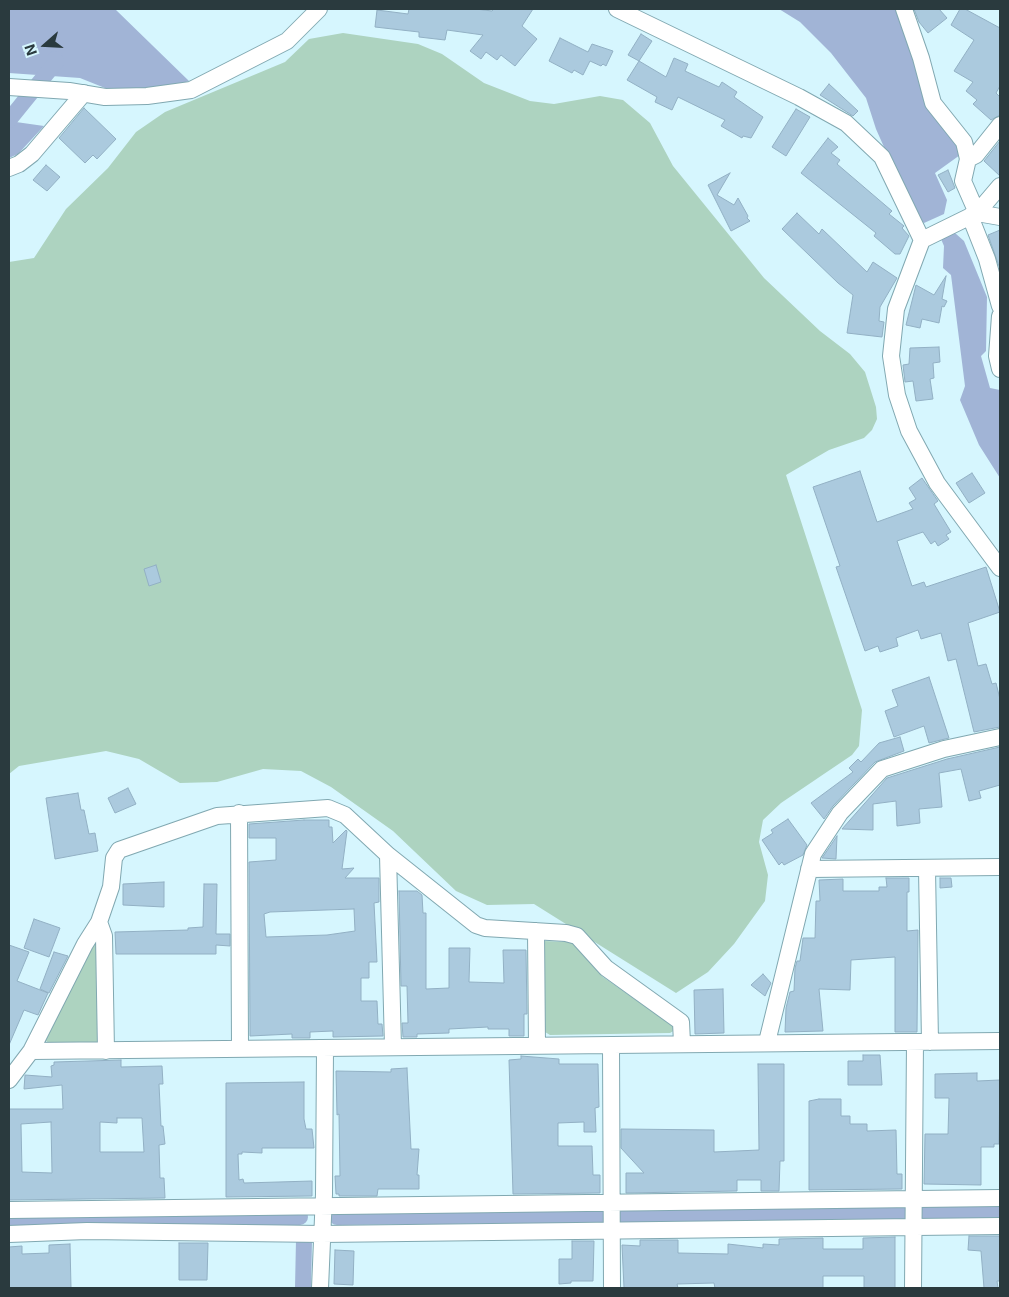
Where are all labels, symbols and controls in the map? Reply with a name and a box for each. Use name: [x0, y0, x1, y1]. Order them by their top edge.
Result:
north arrow: [20, 20, 70, 70]
text: N: [21, 42, 40, 58]

